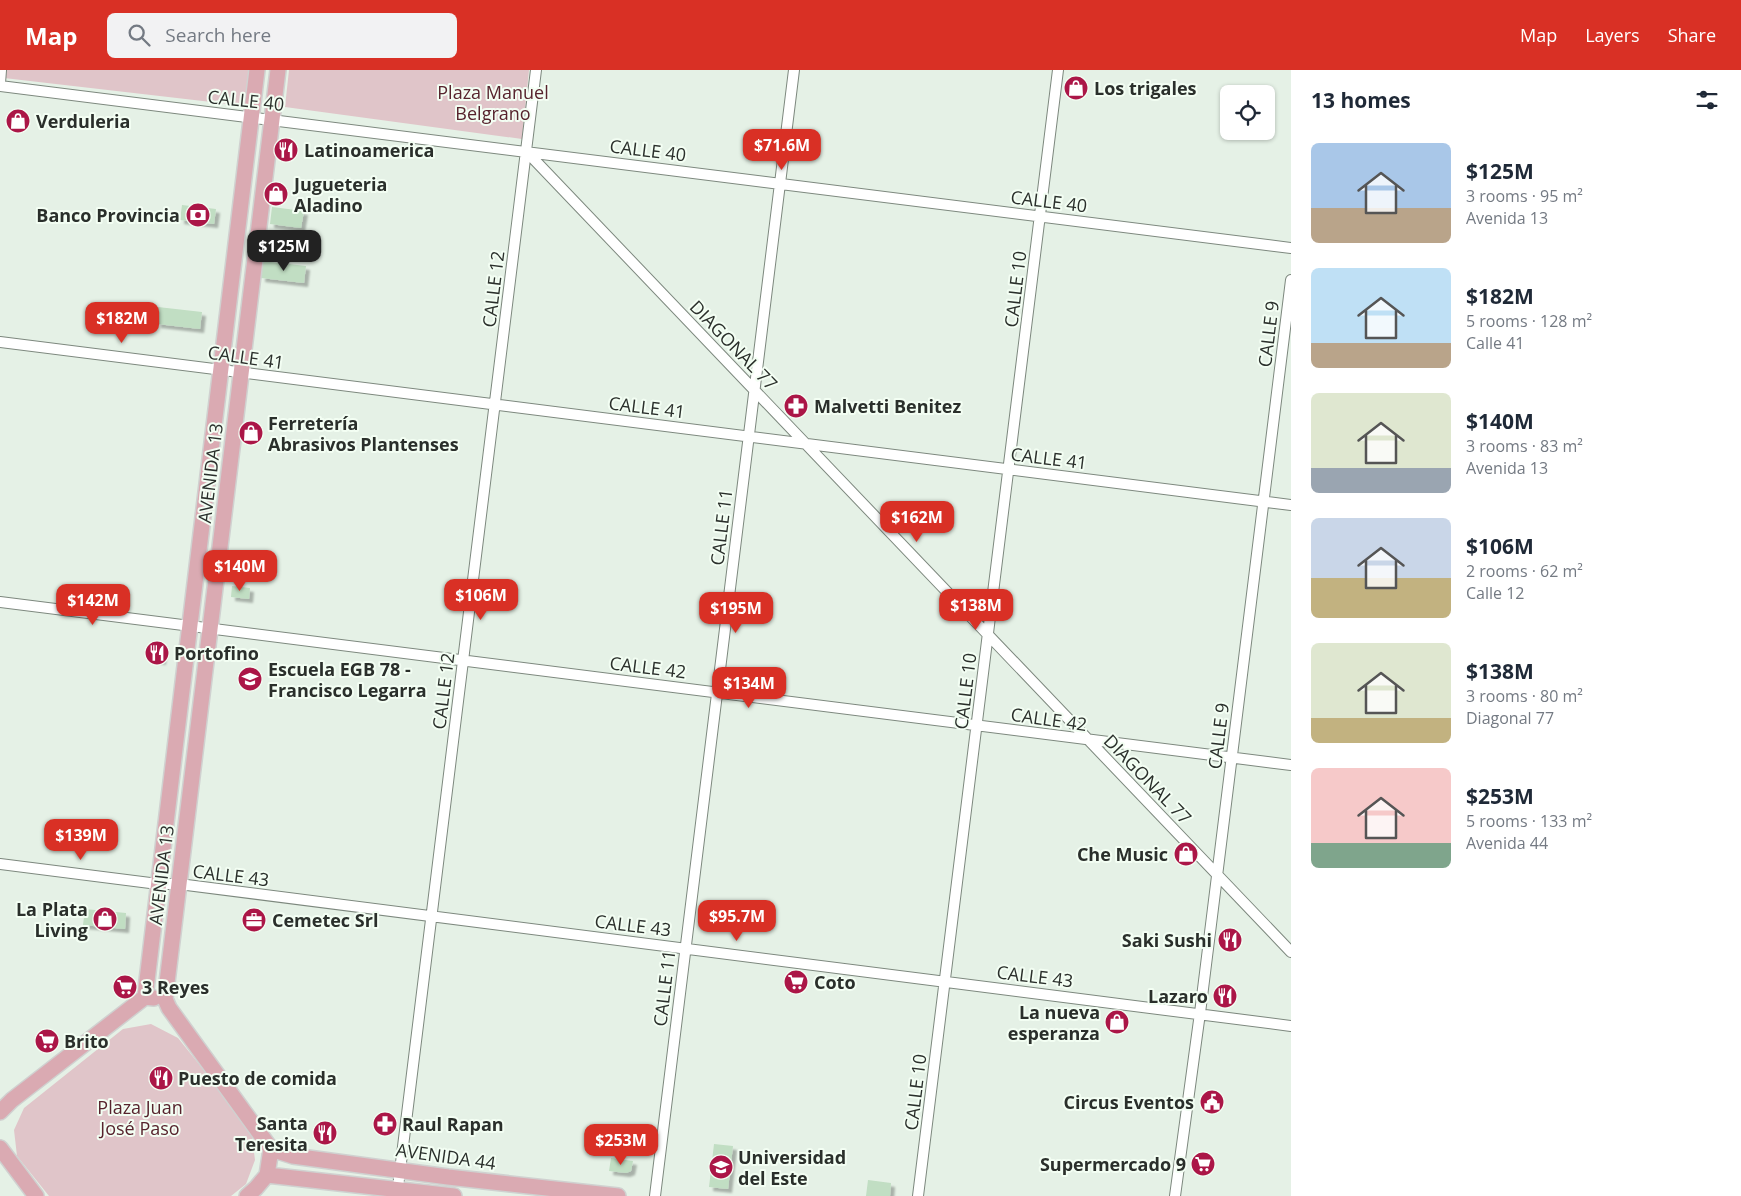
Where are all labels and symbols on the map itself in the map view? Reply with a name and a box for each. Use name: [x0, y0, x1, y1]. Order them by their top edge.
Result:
shop icon: Los trigales: [1063, 75, 1089, 101]
place label: Los trigales: [1094, 76, 1197, 100]
park label: Plaza Manuel Belgrano: [437, 80, 549, 125]
street label: CALLE 40: [207, 84, 285, 116]
shop icon: Verduleria: [5, 108, 31, 134]
place label: Verduleria: [36, 109, 130, 133]
pin: $71.6M: [741, 128, 823, 171]
street label: CALLE 40: [608, 133, 688, 167]
restaurant icon: Latinoamerica: [273, 137, 299, 163]
place label: Latinoamerica: [304, 138, 434, 162]
place label: Jugueteria Aladino: [292, 172, 387, 217]
shop icon: Jugueteria Aladino: [263, 181, 289, 207]
street label: CALLE 40: [1009, 184, 1089, 218]
bank icon: Banco Provincia: [185, 202, 211, 228]
place label: Banco Provincia: [36, 203, 180, 227]
pin: $125M: [249, 230, 319, 272]
street label: CALLE 12: [476, 249, 510, 329]
street label: CALLE 10: [998, 249, 1032, 329]
street label: DIAGONAL 77: [685, 295, 783, 395]
street label: CALLE 9: [1252, 300, 1284, 368]
pin: $182M: [87, 302, 157, 344]
street label: CALLE 41: [206, 340, 286, 374]
street label: CALLE 41: [607, 390, 687, 424]
pharmacy icon: Malvetti Benitez: [783, 393, 809, 419]
place label: Malvetti Benitez: [814, 394, 962, 418]
place label: Ferretería Abrasivos Plantenses: [268, 411, 459, 456]
shop icon: Ferretería Abrasivos Plantenses: [238, 420, 264, 446]
street label: AVENIDA 13: [192, 422, 228, 524]
street label: CALLE 41: [1009, 441, 1089, 475]
street label: CALLE 11: [704, 487, 738, 567]
pin: $162M: [882, 500, 952, 543]
pin: $140M: [205, 550, 275, 592]
pin: $106M: [446, 578, 516, 621]
pin: $142M: [58, 584, 128, 626]
pin: $138M: [941, 588, 1011, 631]
pin: $195M: [701, 592, 771, 634]
restaurant icon: Portofino: [144, 640, 170, 666]
place label: Portofino: [174, 641, 259, 665]
street label: CALLE 42: [608, 650, 688, 684]
street label: CALLE 12: [426, 651, 460, 731]
street label: CALLE 10: [948, 651, 982, 731]
place label: Escuela EGB 78 - Francisco Legarra: [268, 657, 427, 702]
school or university icon: Escuela EGB 78 - Francisco Legarra: [237, 666, 263, 692]
pin: $134M: [714, 666, 784, 709]
street label: CALLE 42: [1009, 702, 1089, 736]
street label: CALLE 9: [1202, 702, 1234, 770]
street label: DIAGONAL 77: [1099, 729, 1197, 829]
pin: $139M: [46, 818, 116, 861]
street label: AVENIDA 13: [143, 824, 179, 926]
shop icon: Che Music: [1173, 841, 1199, 867]
place label: Che Music: [1077, 842, 1168, 866]
street label: CALLE 43: [191, 858, 271, 892]
place label: La Plata Living: [16, 897, 88, 942]
pin: $95.7M: [696, 900, 778, 942]
shop icon: La Plata Living: [92, 906, 118, 932]
office icon: Cemetec Srl: [241, 907, 267, 933]
place label: Cemetec Srl: [272, 908, 378, 932]
street label: CALLE 43: [593, 908, 673, 942]
restaurant icon: Saki Sushi: [1217, 927, 1243, 953]
place label: Saki Sushi: [1122, 928, 1212, 952]
street label: CALLE 11: [647, 948, 681, 1028]
street label: CALLE 43: [995, 959, 1075, 993]
supermarket icon: Coto: [783, 969, 809, 995]
place label: Coto: [814, 970, 856, 994]
supermarket icon: 3 Reyes: [112, 974, 138, 1000]
place label: 3 Reyes: [142, 975, 209, 999]
restaurant icon: Lazaro: [1212, 983, 1238, 1009]
place label: Lazaro: [1148, 984, 1208, 1008]
place label: La nueva esperanza: [1008, 1000, 1100, 1045]
shop icon: La nueva esperanza: [1104, 1009, 1130, 1035]
supermarket icon: Brito: [34, 1028, 60, 1054]
place label: Brito: [64, 1029, 109, 1053]
street label: CALLE 10: [898, 1052, 932, 1132]
restaurant icon: Puesto de comida: [148, 1065, 174, 1091]
place label: Puesto de comida: [178, 1066, 337, 1090]
public building icon: Circus Eventos: [1199, 1089, 1225, 1115]
place label: Circus Eventos: [1063, 1090, 1194, 1114]
park label: Plaza Juan José Paso: [97, 1095, 183, 1140]
place label: Santa Teresita: [235, 1111, 308, 1156]
pharmacy icon: Raul Rapan: [372, 1111, 398, 1137]
place label: Raul Rapan: [402, 1112, 504, 1136]
restaurant icon: Santa Teresita: [312, 1120, 338, 1146]
pin: $253M: [586, 1124, 656, 1166]
street label: AVENIDA 44: [395, 1137, 497, 1175]
place label: Universidad del Este: [738, 1145, 846, 1190]
supermarket icon: Supermercado 9: [1190, 1151, 1216, 1177]
place label: Supermercado 9: [1040, 1152, 1186, 1176]
school or university icon: Universidad del Este: [708, 1154, 734, 1180]

